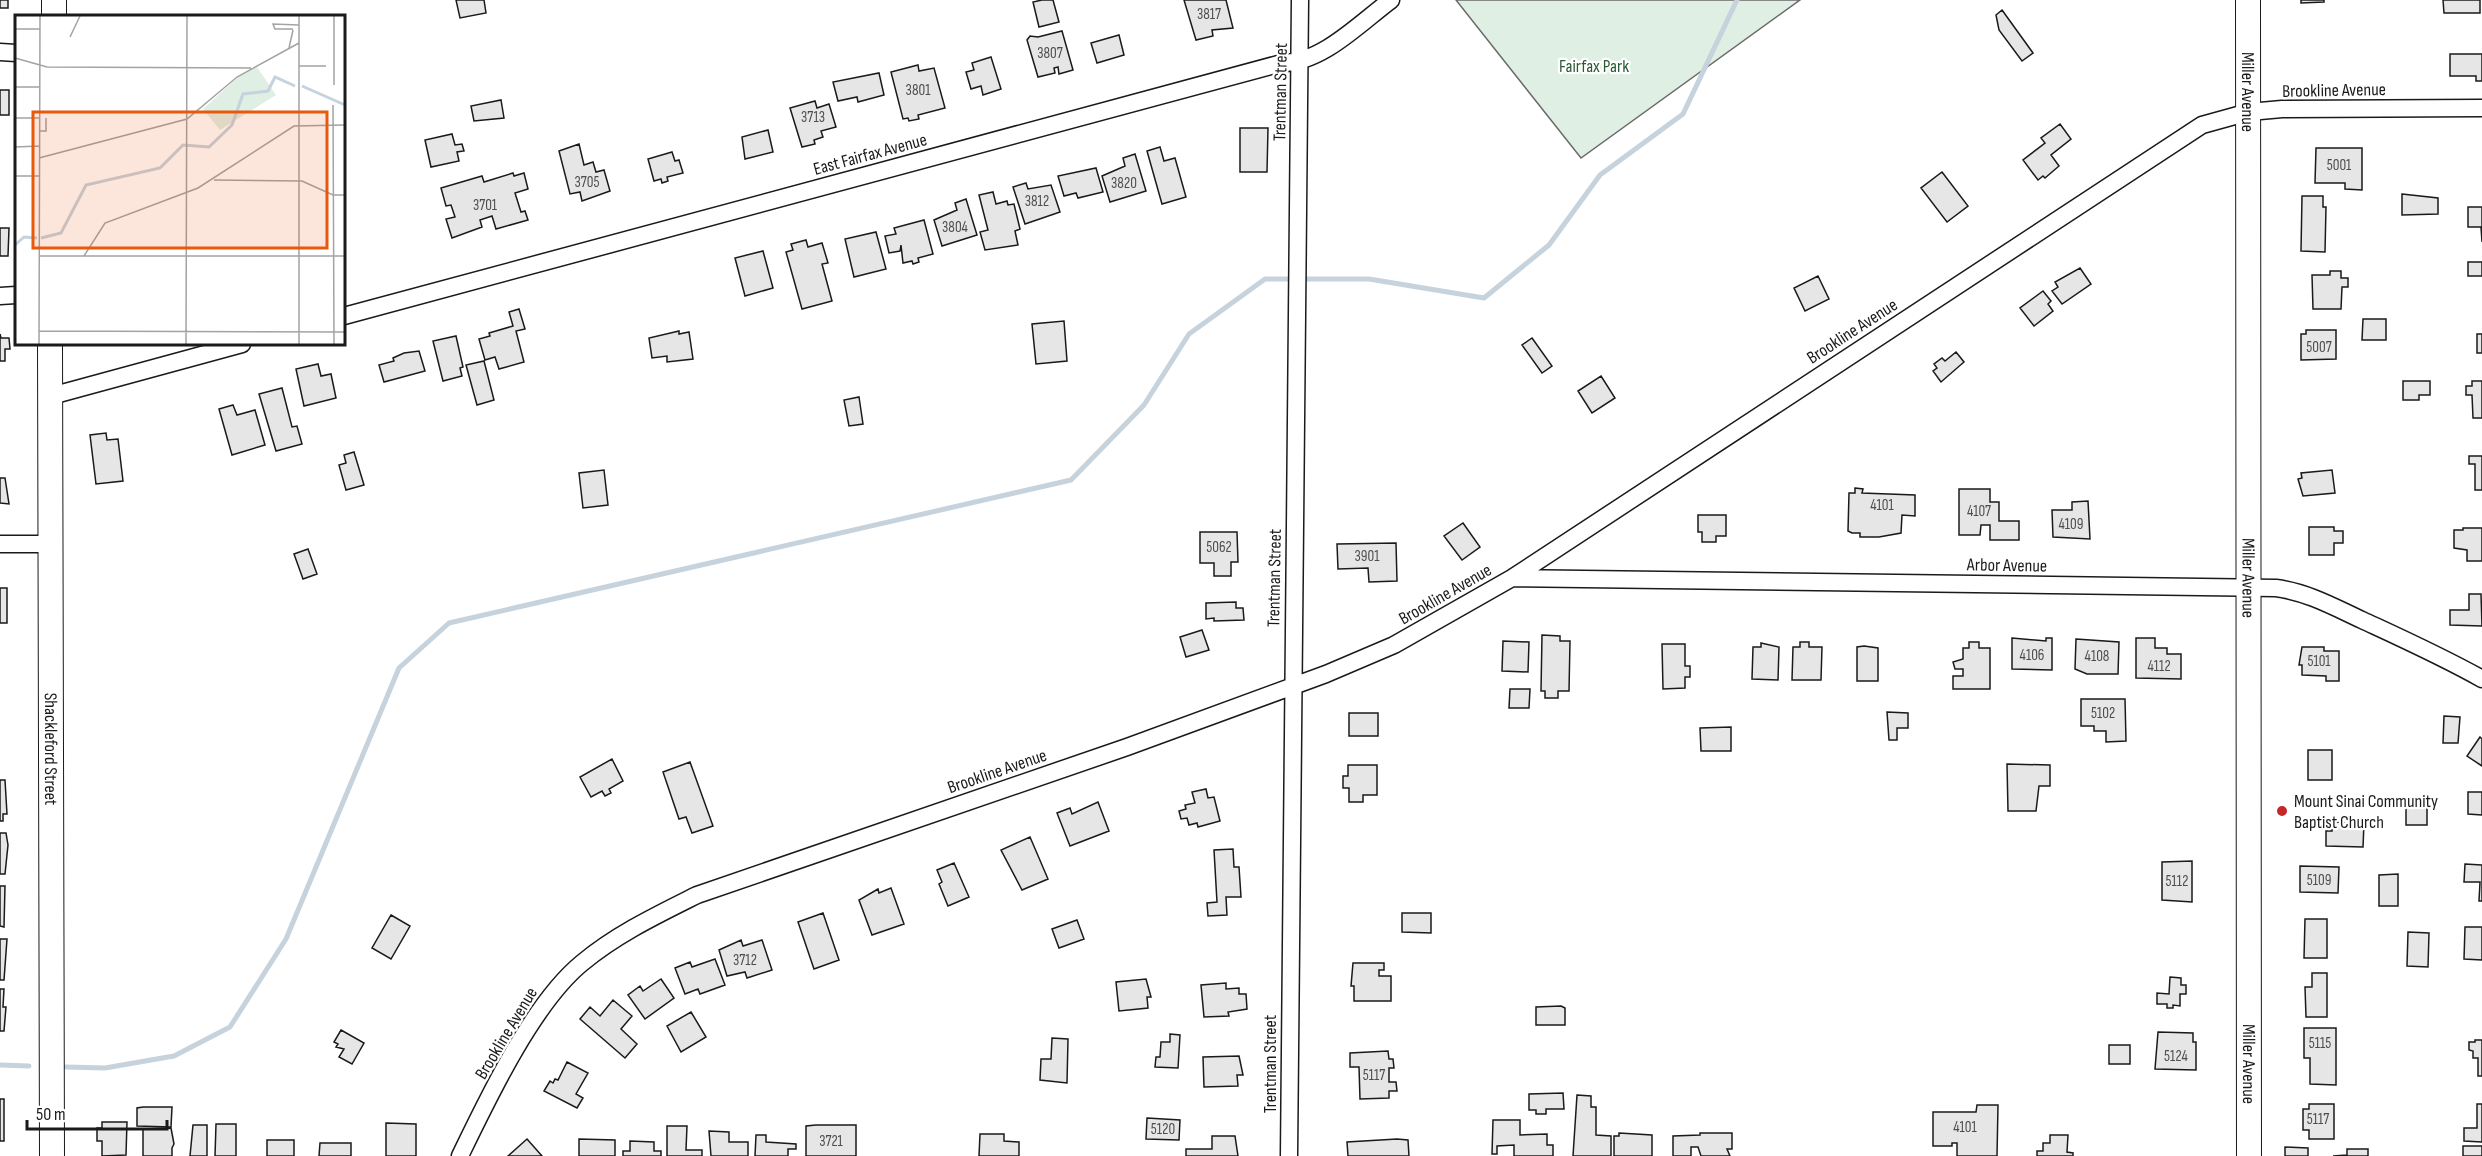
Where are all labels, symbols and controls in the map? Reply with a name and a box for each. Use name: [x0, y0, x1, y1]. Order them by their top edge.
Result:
house number: 3817: [1197, 5, 1221, 24]
inset map: [15, 15, 345, 345]
street label: Trentman Street: [1269, 42, 1292, 141]
house number: 3807: [1037, 44, 1063, 63]
street label: Miller Avenue: [2237, 52, 2258, 132]
park label: Fairfax Park: [1559, 56, 1629, 77]
street label: Brookline Avenue: [2282, 79, 2386, 102]
house number: 3801: [906, 81, 931, 100]
house number: 3713: [801, 108, 825, 127]
street label: East Fairfax Avenue: [811, 129, 929, 180]
house number: 5001: [2327, 156, 2352, 175]
house number: 3705: [575, 173, 599, 192]
house number: 3820: [1111, 174, 1137, 193]
house number: 3812: [1025, 192, 1049, 211]
house number: 3701: [473, 196, 498, 215]
house number: 3804: [942, 218, 968, 237]
street label: Brookline Avenue: [1803, 294, 1901, 368]
house number: 5007: [2306, 338, 2332, 357]
house number: 4101: [1870, 496, 1894, 515]
house number: 4107: [1967, 502, 1991, 521]
house number: 4109: [2059, 515, 2083, 534]
street label: Trentman Street: [1263, 528, 1286, 627]
house number: 5062: [1206, 538, 1232, 557]
street label: Miller Avenue: [2237, 538, 2259, 618]
house number: 3901: [1355, 547, 1380, 566]
street label: Arbor Avenue: [1966, 554, 2047, 577]
street label: Brookline Avenue: [1395, 559, 1495, 629]
house number: 4106: [2020, 646, 2044, 665]
house number: 4108: [2085, 647, 2109, 666]
house number: 5101: [2307, 652, 2331, 671]
house number: 4112: [2147, 657, 2171, 676]
street label: Shackleford Street: [40, 693, 61, 806]
house number: 5102: [2091, 704, 2115, 723]
street label: Brookline Avenue: [945, 745, 1050, 798]
place label: Mount Sinai Community Baptist Church: [2294, 791, 2438, 833]
marker: Mount Sinai Community Baptist Church: [2275, 804, 2289, 818]
house number: 5109: [2307, 871, 2331, 890]
house number: 5112: [2166, 872, 2188, 891]
house number: 3712: [733, 951, 757, 970]
street label: Brookline Avenue: [471, 983, 542, 1083]
street label: Trentman Street: [1260, 1014, 1281, 1113]
street label: Miller Avenue: [2238, 1024, 2259, 1104]
house number: 5115: [2309, 1034, 2331, 1053]
house number: 5124: [2164, 1047, 2188, 1066]
house number: 5117: [1363, 1066, 1385, 1085]
scale bar: [27, 1093, 166, 1131]
text: 50 m: [36, 1104, 66, 1125]
house number: 5117: [2307, 1110, 2329, 1129]
house number: 4101: [1953, 1118, 1977, 1137]
house number: 5120: [1151, 1120, 1175, 1139]
house number: 3721: [819, 1132, 844, 1151]

